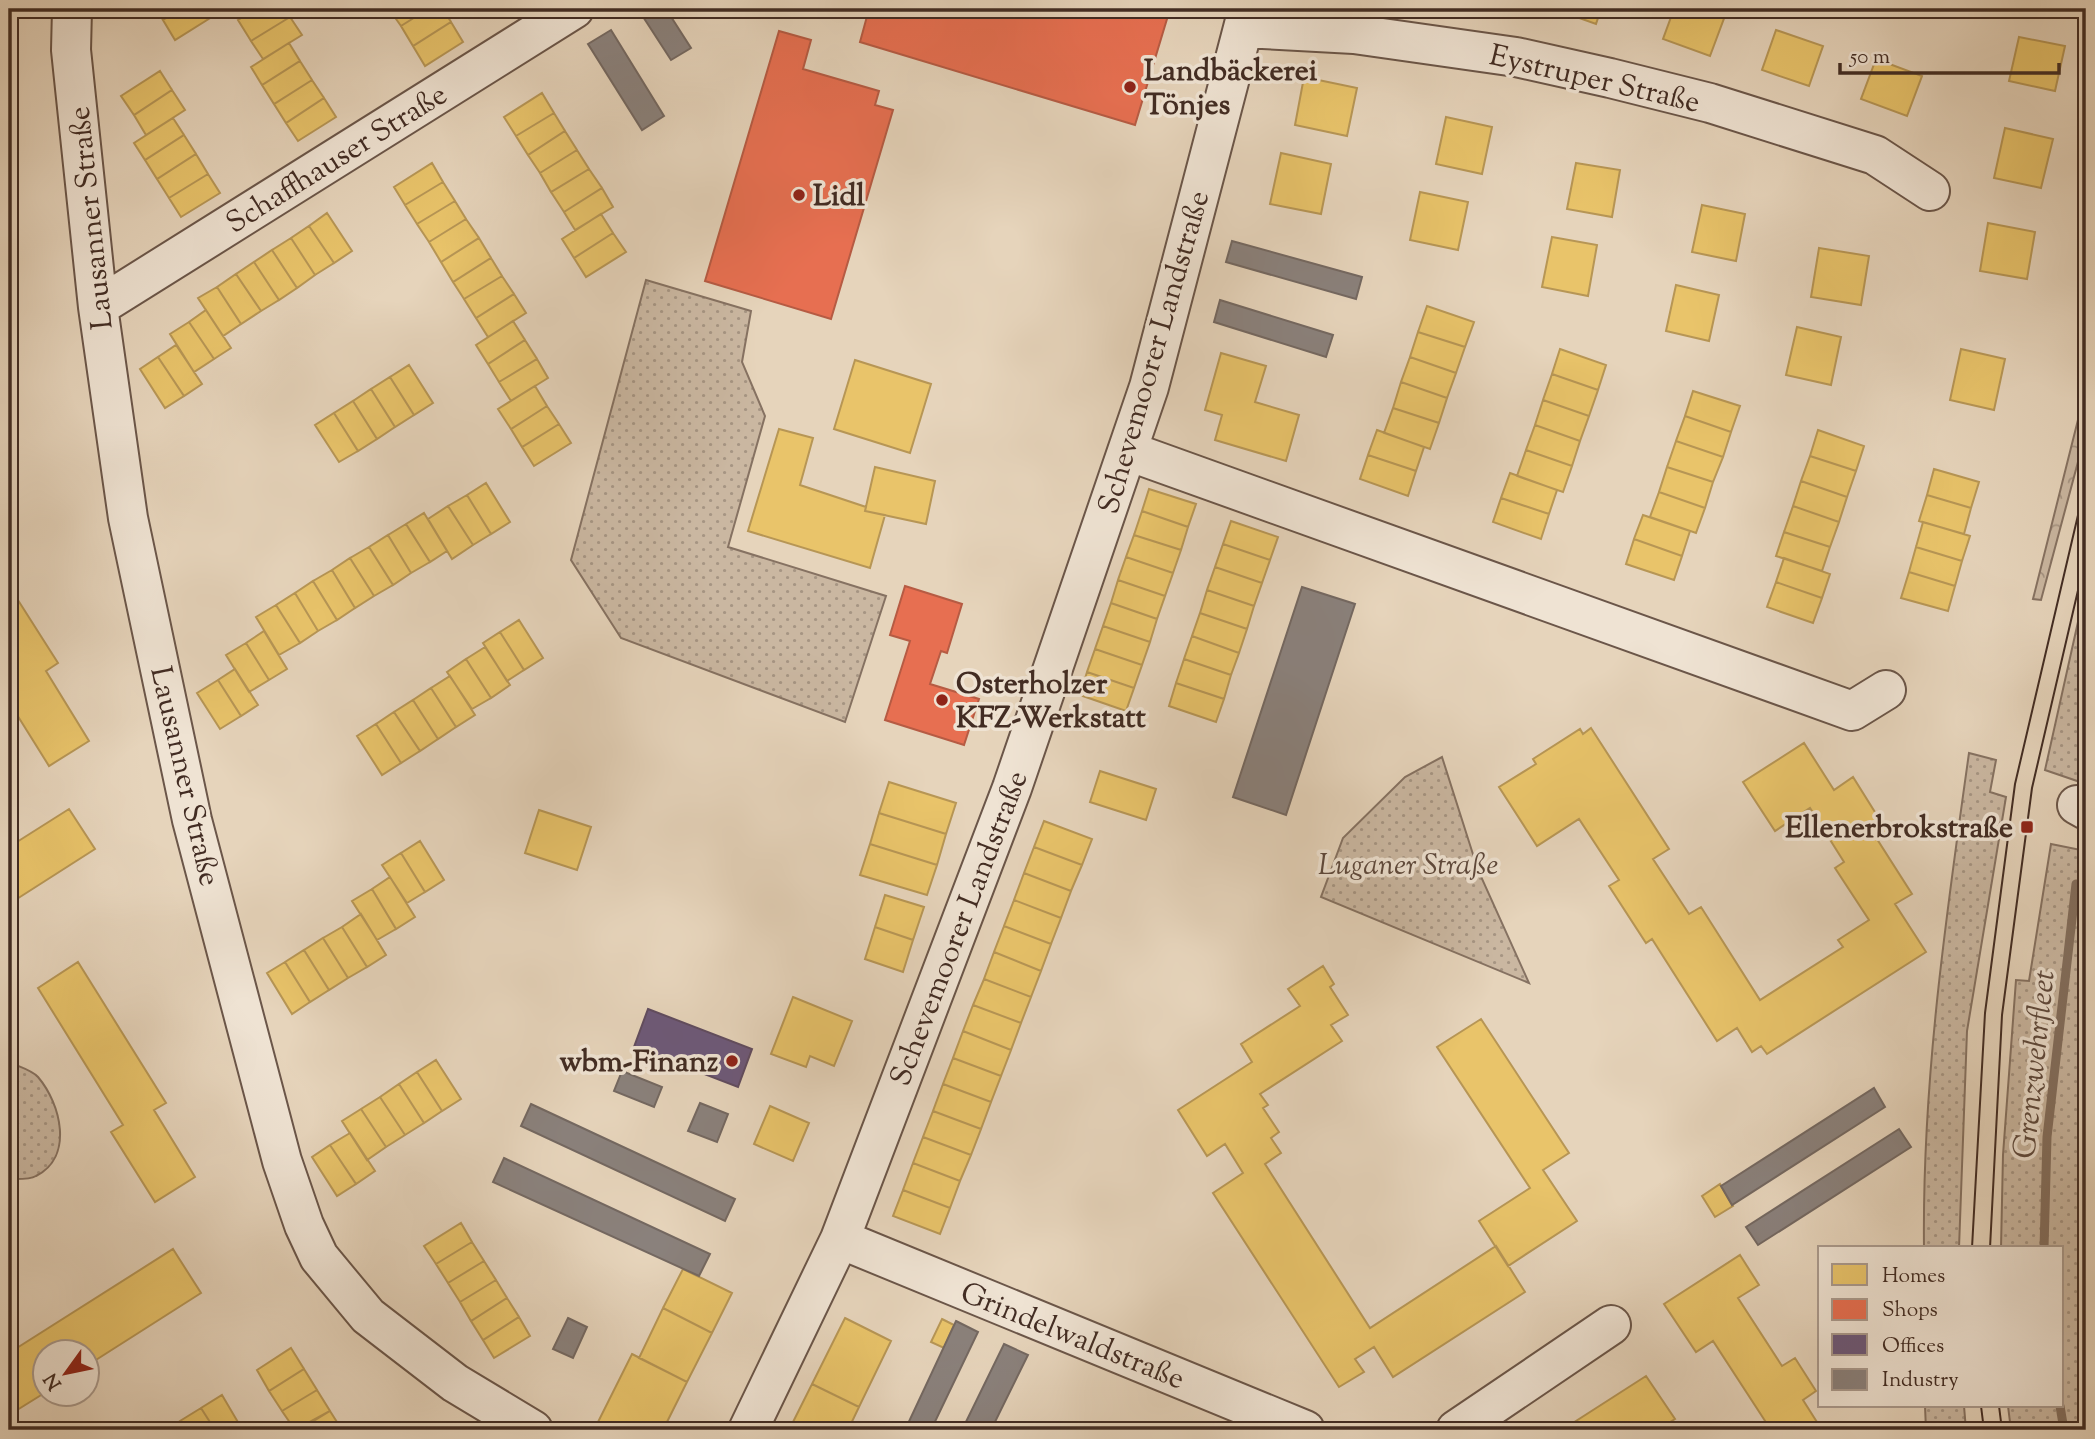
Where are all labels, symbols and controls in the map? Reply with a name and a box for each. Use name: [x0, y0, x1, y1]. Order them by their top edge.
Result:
scale bar: [1840, 32, 2058, 76]
street label: Eystruper Straße: [1485, 35, 1704, 126]
text: 50 m: [1849, 43, 1890, 73]
place label: Landbäckerei Tönjes: [1144, 51, 1318, 128]
street label: Schaffhauser Straße: [218, 75, 456, 246]
marker: Landbäckerei Tönjes: [1122, 79, 1138, 95]
street label: Lausanner Straße: [59, 104, 126, 331]
place label: Lidl: [813, 176, 865, 219]
street label: Schevemoorer Landstraße: [1089, 186, 1222, 519]
marker: Lidl: [791, 187, 807, 203]
street label: Lausanner Straße: [137, 662, 230, 891]
place label: Osterholzer KFZ-Werkstatt: [956, 664, 1147, 741]
marker: Osterholzer KFZ-Werkstatt: [934, 692, 950, 708]
street label: Schevemoorer Landstraße: [880, 765, 1040, 1093]
place label: Ellenerbrokstraße: [1785, 808, 2013, 851]
marker: Ellenerbrokstraße: [2019, 819, 2035, 835]
park label: Luganer Straße: [1318, 845, 1498, 888]
water label: Grenzwehrfleet: [2003, 968, 2069, 1161]
place label: wbm-Finanz: [559, 1042, 718, 1085]
marker: wbm-Finanz: [724, 1053, 740, 1069]
legend: [1818, 1246, 2064, 1408]
text: Homes: [1882, 1262, 1945, 1292]
street label: Grindelwaldstraße: [953, 1273, 1191, 1402]
text: Shops: [1882, 1296, 1938, 1326]
text: Offices: [1882, 1332, 1944, 1362]
north arrow: [32, 1338, 102, 1408]
text: Industry: [1882, 1366, 1959, 1396]
text: N: [38, 1367, 69, 1395]

